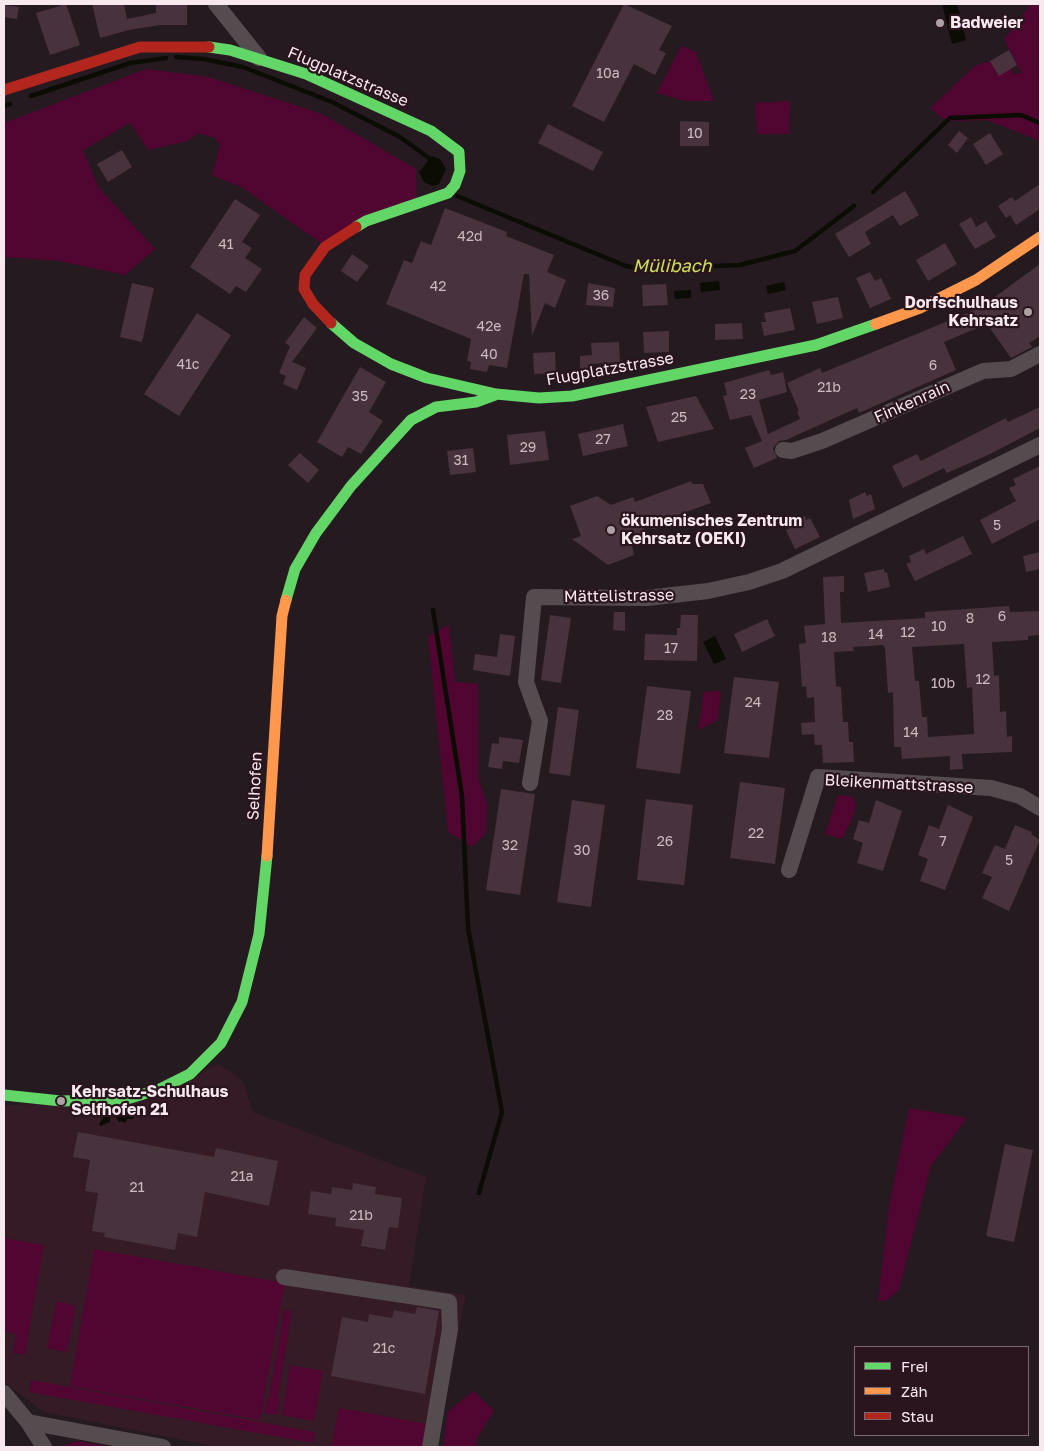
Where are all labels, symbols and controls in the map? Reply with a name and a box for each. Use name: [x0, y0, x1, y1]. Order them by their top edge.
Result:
place label: Badweier: [950, 13, 1023, 33]
marker: Badweier: [934, 17, 946, 29]
street label: Flugplatzstrasse: [285, 43, 411, 111]
house number: 10a: [596, 66, 620, 82]
house number: 10: [687, 126, 703, 142]
house number: 42d: [457, 229, 483, 245]
house number: 41: [218, 237, 234, 253]
water label: Mülibach: [632, 255, 712, 277]
house number: 42: [430, 279, 446, 295]
house number: 36: [593, 288, 609, 304]
place label: Dorfschulhaus Kehrsatz: [904, 293, 1018, 331]
marker: Dorfschulhaus Kehrsatz: [1022, 306, 1034, 318]
house number: 42e: [477, 319, 501, 335]
house number: 40: [480, 347, 498, 363]
street label: Flugplatzstrasse: [545, 348, 675, 390]
house number: 41c: [177, 357, 199, 373]
house number: 6: [929, 358, 937, 374]
street label: Finkenrain: [871, 377, 953, 427]
house number: 21b: [817, 380, 841, 396]
house number: 23: [740, 387, 756, 403]
house number: 35: [352, 389, 368, 405]
house number: 25: [671, 410, 687, 426]
house number: 27: [595, 432, 611, 448]
house number: 29: [520, 440, 536, 456]
house number: 31: [454, 453, 468, 469]
place label: ökumenisches Zentrum Kehrsatz (OEKI): [621, 511, 802, 549]
house number: 5: [993, 518, 1001, 534]
marker: ökumenisches Zentrum Kehrsatz (OEKI): [605, 524, 617, 536]
street label: Mättelistrasse: [564, 585, 674, 607]
house number: 6: [998, 609, 1006, 625]
house number: 8: [966, 611, 974, 627]
house number: 10: [931, 619, 947, 635]
house number: 12: [901, 625, 915, 641]
house number: 14: [868, 627, 884, 643]
house number: 18: [821, 630, 837, 646]
house number: 17: [664, 641, 678, 657]
house number: 12: [976, 672, 990, 688]
house number: 10b: [931, 676, 955, 692]
house number: 24: [745, 695, 761, 711]
house number: 28: [657, 708, 673, 724]
house number: 14: [903, 725, 919, 741]
street label: Selhofen: [244, 751, 266, 821]
street label: Bleikenmattstrasse: [824, 771, 974, 797]
house number: 22: [748, 826, 764, 842]
house number: 26: [657, 834, 673, 850]
house number: 7: [939, 834, 947, 850]
house number: 32: [502, 838, 518, 854]
house number: 30: [574, 843, 590, 859]
house number: 5: [1005, 853, 1013, 869]
place label: Kehrsatz-Schulhaus Selfhofen 21: [71, 1082, 228, 1120]
marker: Kehrsatz-Schulhaus Selfhofen 21: [55, 1095, 67, 1107]
house number: 21a: [231, 1169, 253, 1185]
house number: 21: [130, 1180, 144, 1196]
house number: 21b: [349, 1208, 373, 1224]
house number: 21c: [373, 1341, 395, 1357]
legend: [854, 1346, 1029, 1436]
text: Frei: [901, 1357, 928, 1375]
text: Zäh: [901, 1382, 928, 1400]
text: Stau: [901, 1407, 934, 1425]

